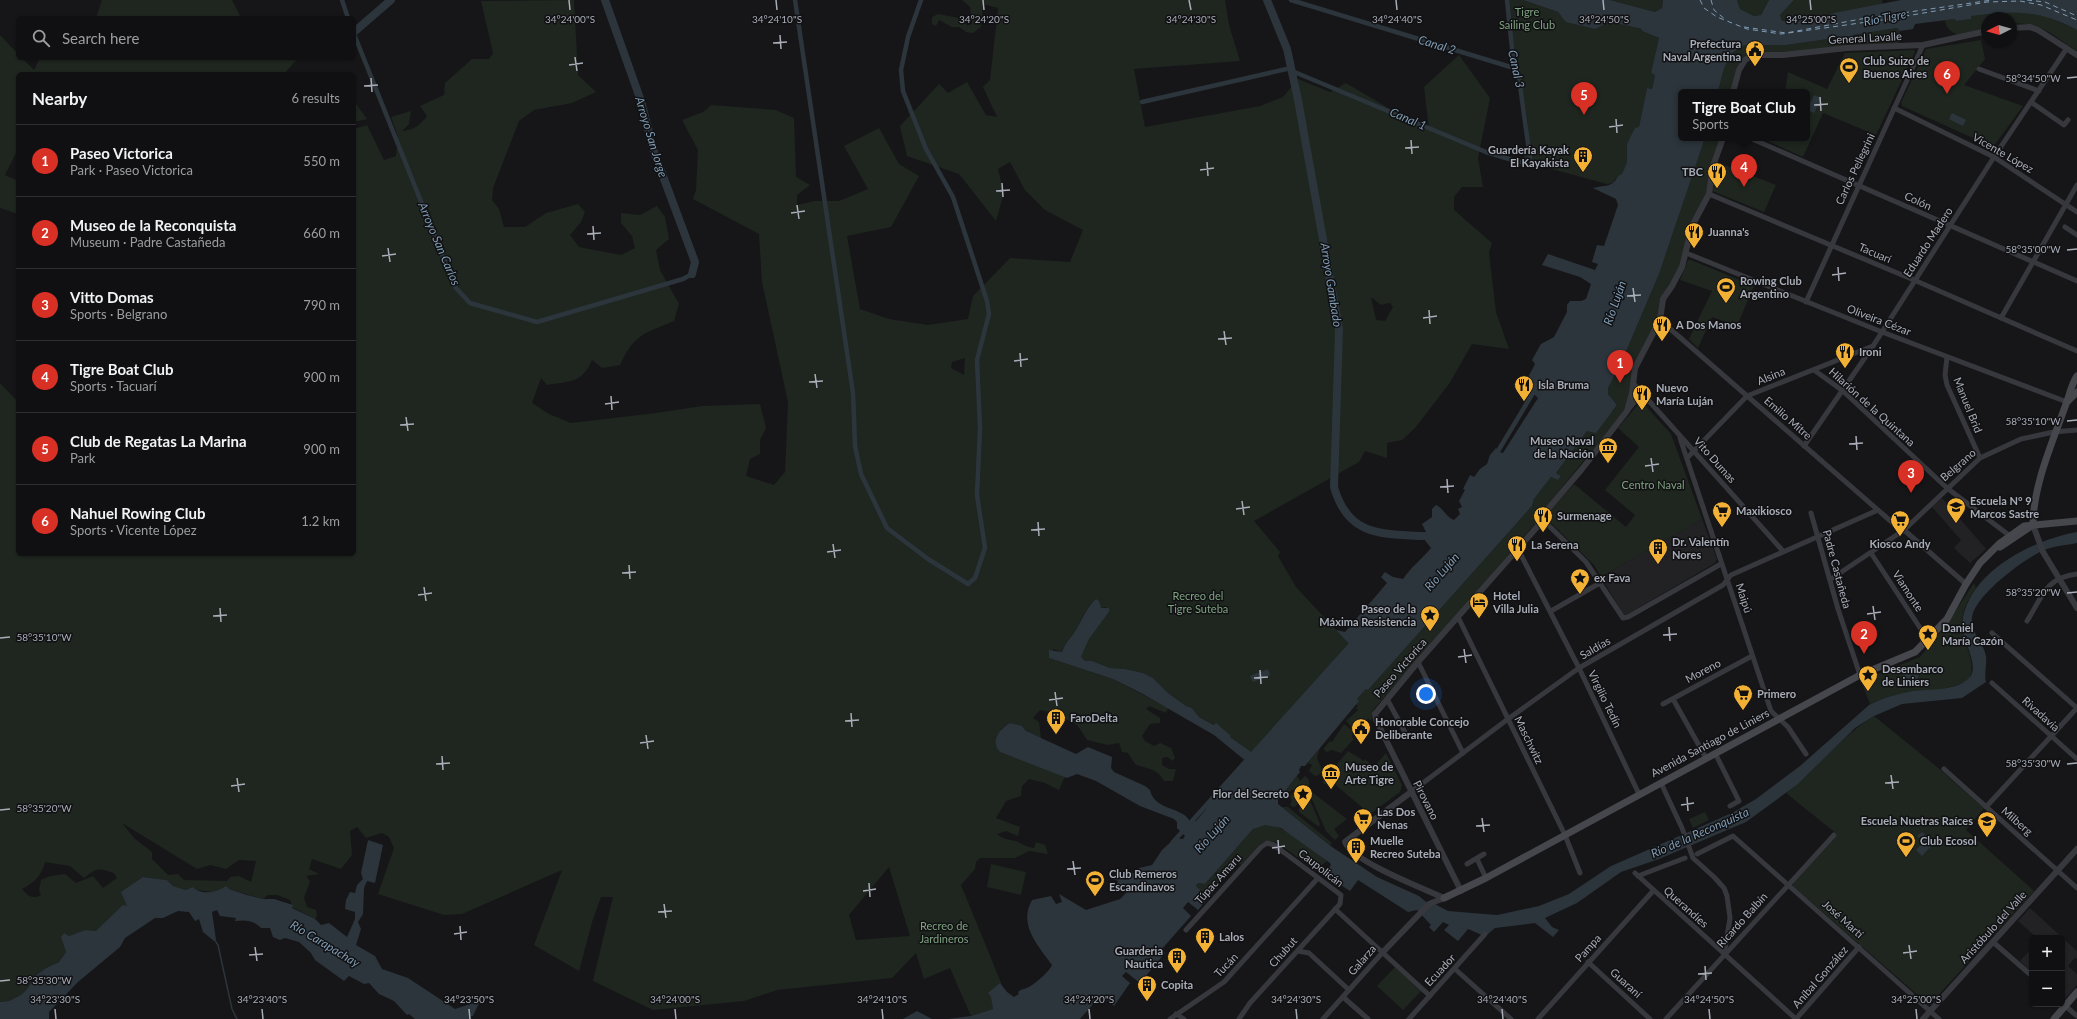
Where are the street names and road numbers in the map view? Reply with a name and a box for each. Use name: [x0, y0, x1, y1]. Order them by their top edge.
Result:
street label: General Lavalle: [1828, 29, 1902, 46]
street label: Vicente López: [1971, 130, 2036, 175]
street label: Carlos Pellegrini: [1832, 131, 1877, 207]
street label: Colón: [1903, 189, 1934, 212]
street label: Eduardo Madero: [1900, 204, 1955, 279]
street label: Tacuarí: [1857, 240, 1894, 265]
street label: Oliveira Cézar: [1845, 301, 1913, 338]
street label: Alsina: [1755, 364, 1787, 387]
street label: Hilarión de la Quintana: [1827, 365, 1918, 449]
street label: Manuel Brid: [1951, 375, 1986, 435]
street label: Emilio Mitre: [1762, 394, 1815, 442]
street label: Vito Dumas: [1692, 434, 1739, 485]
street label: Belgrano: [1937, 446, 1978, 484]
street label: Padre Castañeda: [1821, 528, 1854, 610]
street label: Viamonte: [1890, 568, 1927, 614]
street label: Maipú: [1734, 581, 1755, 614]
street label: Saldías: [1577, 634, 1612, 661]
street label: Paseo Victorica: [1370, 635, 1429, 700]
street label: Moreno: [1683, 656, 1723, 685]
street label: Virgilio Tedín: [1586, 668, 1625, 730]
street label: Rivadavia: [2020, 693, 2063, 734]
street label: Avenida Santiago de Liniers: [1648, 706, 1771, 779]
street label: Maschwitz: [1512, 714, 1547, 766]
street label: Pirovano: [1411, 778, 1442, 822]
street label: Milberg: [1999, 804, 2036, 838]
street label: Caupolicán: [1296, 846, 1346, 889]
street label: Túpac Amaru: [1192, 851, 1243, 906]
street label: Querandíes: [1661, 883, 1712, 930]
street label: Aristóbulo del Valle: [1957, 888, 2029, 966]
street label: Ricardo Balbín: [1714, 890, 1770, 950]
street label: José Martí: [1820, 897, 1867, 941]
street label: Pampa: [1572, 931, 1603, 964]
street label: Chubut: [1266, 934, 1299, 969]
street label: Galarza: [1345, 942, 1378, 978]
street label: Aníbal González: [1789, 943, 1850, 1010]
street label: Tucán: [1211, 950, 1240, 979]
street label: Ecuador: [1421, 951, 1458, 988]
street label: Guaraní: [1608, 965, 1645, 1000]

